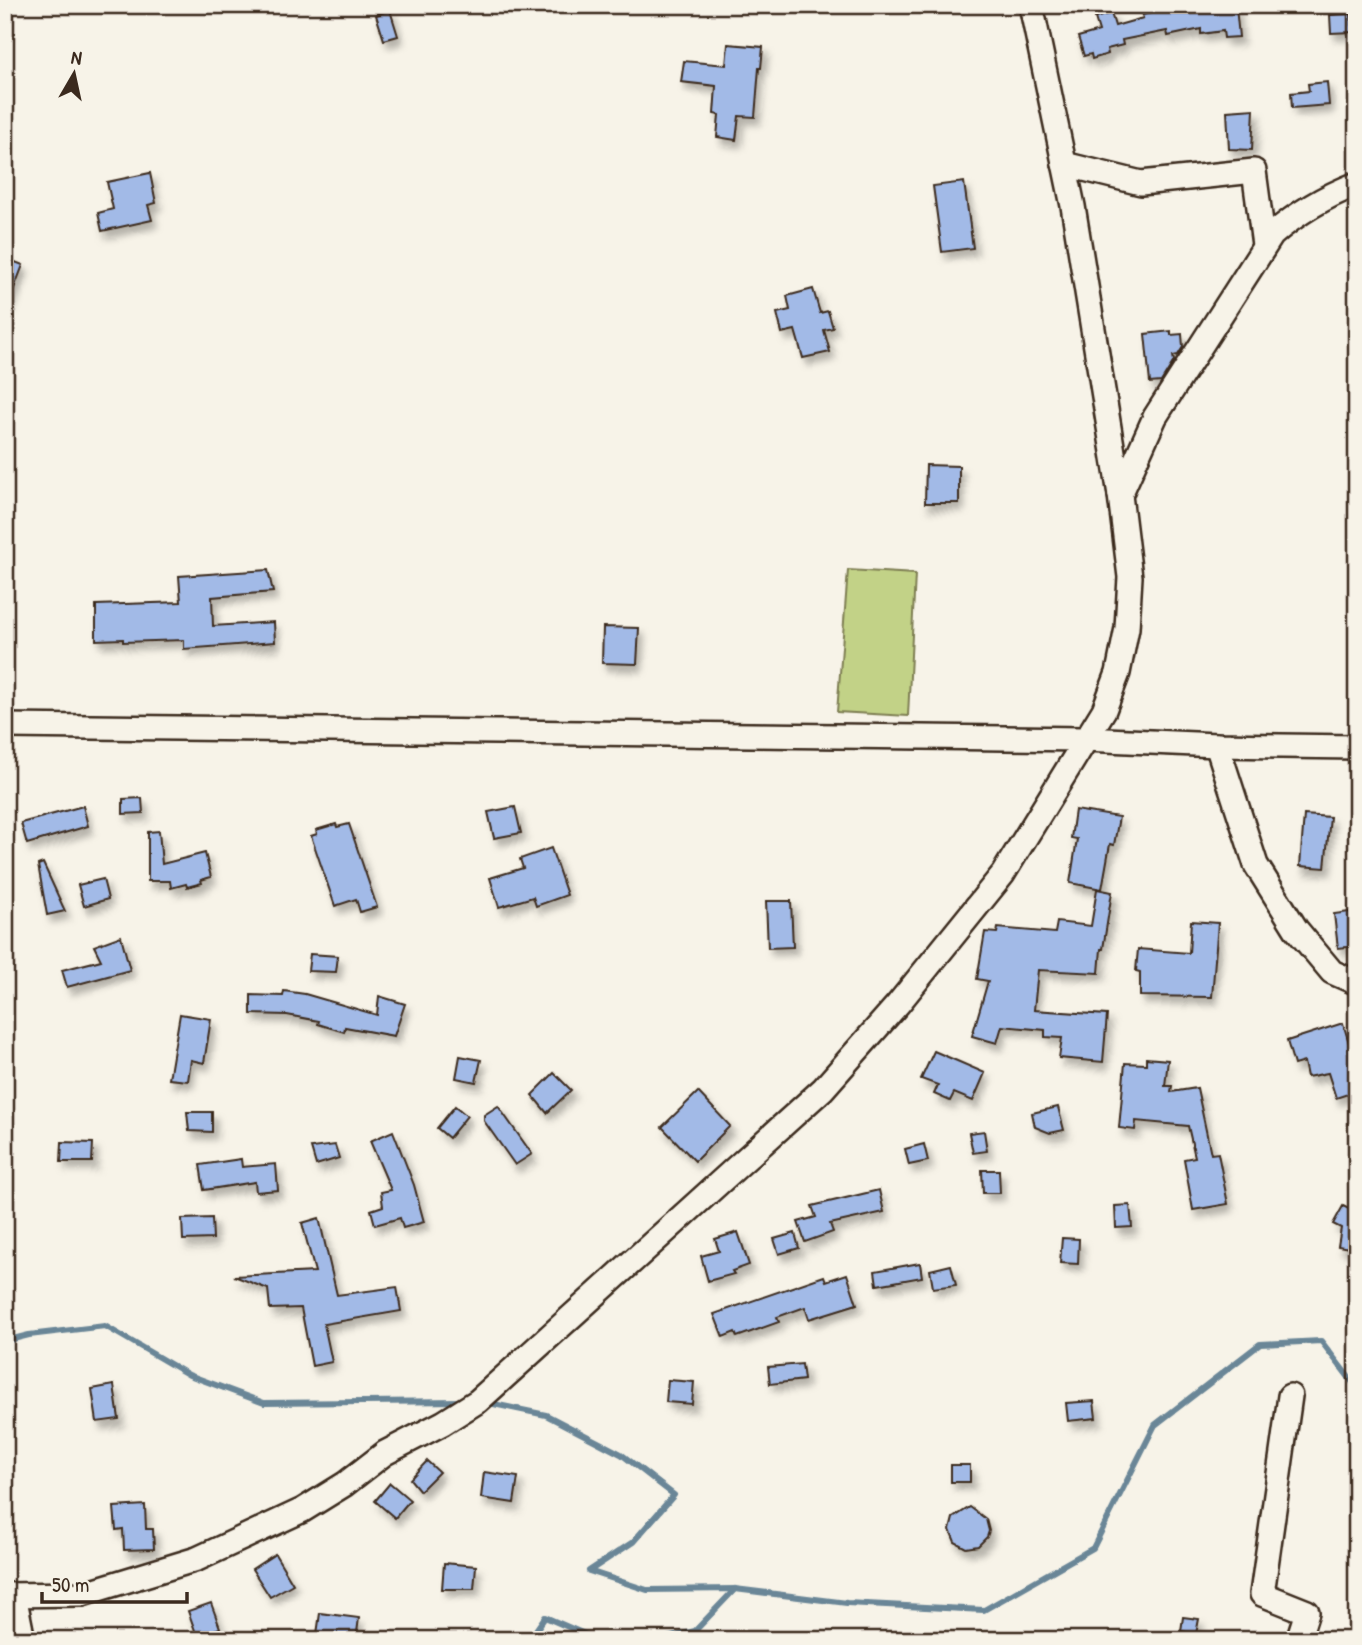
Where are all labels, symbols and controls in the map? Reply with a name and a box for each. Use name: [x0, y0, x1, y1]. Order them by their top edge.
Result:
north arrow: [38, 38, 108, 108]
text: N: [70, 44, 84, 71]
scale bar: [42, 1561, 187, 1605]
text: 50 m: [52, 1570, 89, 1599]

